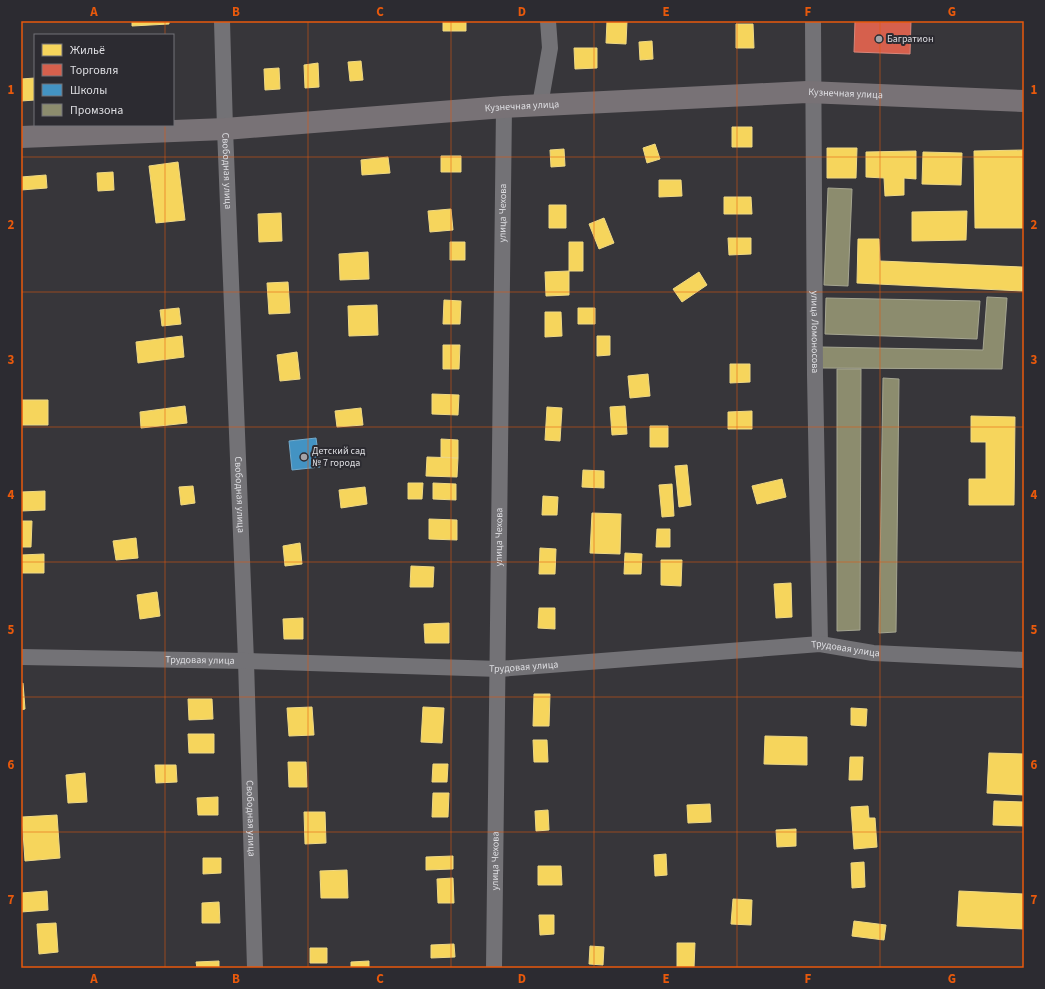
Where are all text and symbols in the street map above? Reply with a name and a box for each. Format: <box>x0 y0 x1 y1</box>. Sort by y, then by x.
text: A <box>89 3 98 21</box>
text: B <box>232 3 240 21</box>
text: C <box>376 3 384 21</box>
text: D <box>518 3 526 21</box>
text: E <box>662 3 670 21</box>
text: F <box>805 3 812 21</box>
text: G <box>948 3 956 21</box>
place label: Багратион <box>887 32 934 46</box>
legend <box>34 34 174 126</box>
marker: Багратион <box>874 34 884 44</box>
text: Жильё <box>70 42 105 59</box>
text: Торговля <box>70 62 118 79</box>
text: 1 <box>8 81 15 99</box>
text: 1 <box>1031 81 1038 99</box>
text: Школы <box>70 82 107 99</box>
street label: Кузнечная улица <box>808 85 883 102</box>
street label: Кузнечная улица <box>484 97 560 115</box>
text: Промзона <box>70 102 123 119</box>
street label: Свободная улица <box>218 132 235 209</box>
street label: улица Чехова <box>495 183 510 243</box>
text: 2 <box>8 216 15 234</box>
text: 2 <box>1031 216 1038 234</box>
street label: улица Ломоносова <box>808 291 822 373</box>
text: 3 <box>8 351 15 369</box>
text: 3 <box>1031 351 1038 369</box>
place label: Детский сад № 7 города <box>312 444 366 470</box>
marker: Детский сад № 7 города <box>299 452 309 462</box>
street label: Свободная улица <box>231 456 248 533</box>
text: 4 <box>8 486 15 504</box>
text: 4 <box>1031 486 1038 504</box>
street label: улица Чехова <box>492 507 506 567</box>
text: 5 <box>8 621 15 639</box>
text: 5 <box>1031 621 1038 639</box>
street label: Трудовая улица <box>811 637 880 660</box>
street label: Трудовая улица <box>165 653 235 668</box>
street label: Трудовая улица <box>489 657 559 676</box>
text: 6 <box>8 756 15 774</box>
text: 6 <box>1031 756 1038 774</box>
street label: Свободная улица <box>242 780 259 857</box>
street label: улица Чехова <box>488 831 503 891</box>
text: 7 <box>8 891 15 909</box>
text: 7 <box>1031 891 1038 909</box>
text: A <box>89 970 98 988</box>
text: B <box>232 970 240 988</box>
text: C <box>376 970 384 988</box>
text: D <box>518 970 526 988</box>
text: E <box>662 970 670 988</box>
text: F <box>805 970 812 988</box>
text: G <box>948 970 956 988</box>

